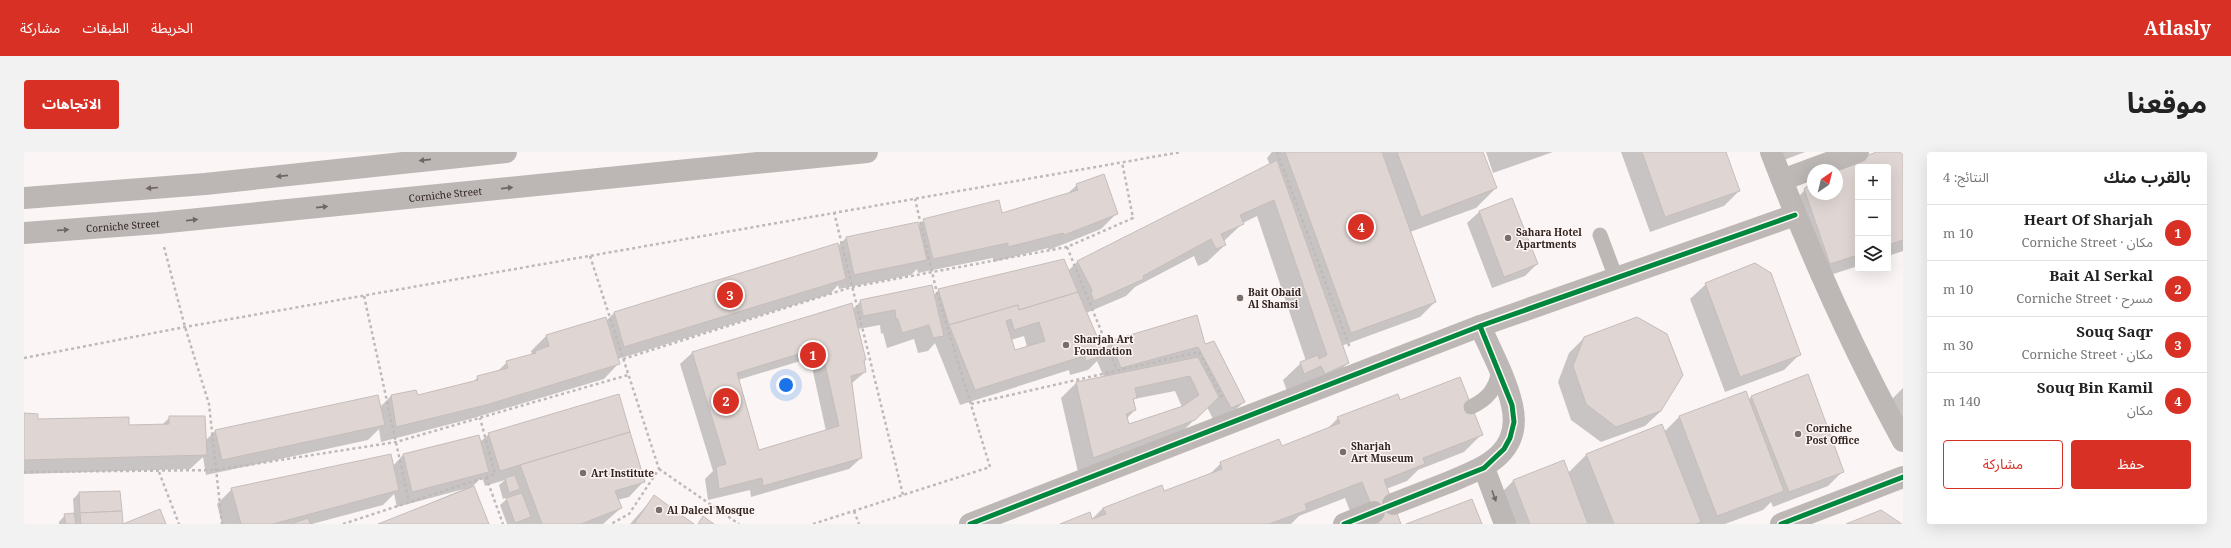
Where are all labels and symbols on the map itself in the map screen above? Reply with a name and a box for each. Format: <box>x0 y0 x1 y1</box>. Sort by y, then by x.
one-way arrow <box>419 157 431 164</box>
north arrow <box>1807 164 1843 200</box>
one-way arrow <box>276 172 288 179</box>
one-way arrow <box>146 184 158 191</box>
street label: Corniche Street <box>408 184 483 205</box>
one-way arrow <box>501 185 513 192</box>
one-way arrow <box>316 204 328 210</box>
pin: 4 <box>1348 212 1374 242</box>
street label: Corniche Street <box>86 216 160 235</box>
one-way arrow <box>186 217 198 223</box>
place label: Sahara Hotel Apartments <box>1516 225 1582 251</box>
one-way arrow <box>57 227 69 234</box>
marker: Sahara Hotel Apartments <box>1503 233 1513 243</box>
pin: 3 <box>717 280 743 310</box>
place label: Bait Obaid Al Shamsi <box>1248 285 1302 311</box>
marker: Bait Obaid Al Shamsi <box>1235 293 1245 303</box>
place label: Sharjah Art Foundation <box>1074 332 1133 358</box>
pin: 1 <box>800 340 826 370</box>
marker: Sharjah Art Foundation <box>1061 340 1071 350</box>
your location <box>776 375 796 395</box>
pin: 2 <box>713 386 739 416</box>
place label: Corniche Post Office <box>1806 421 1860 447</box>
marker: Corniche Post Office <box>1793 429 1803 439</box>
place label: Sharjah Art Museum <box>1351 439 1414 465</box>
marker: Sharjah Art Museum <box>1338 447 1348 457</box>
place label: Art Institute <box>591 466 654 480</box>
marker: Art Institute <box>578 468 588 478</box>
one-way arrow <box>1492 490 1498 502</box>
place label: Al Daleel Mosque <box>667 503 755 517</box>
marker: Al Daleel Mosque <box>654 505 664 515</box>

